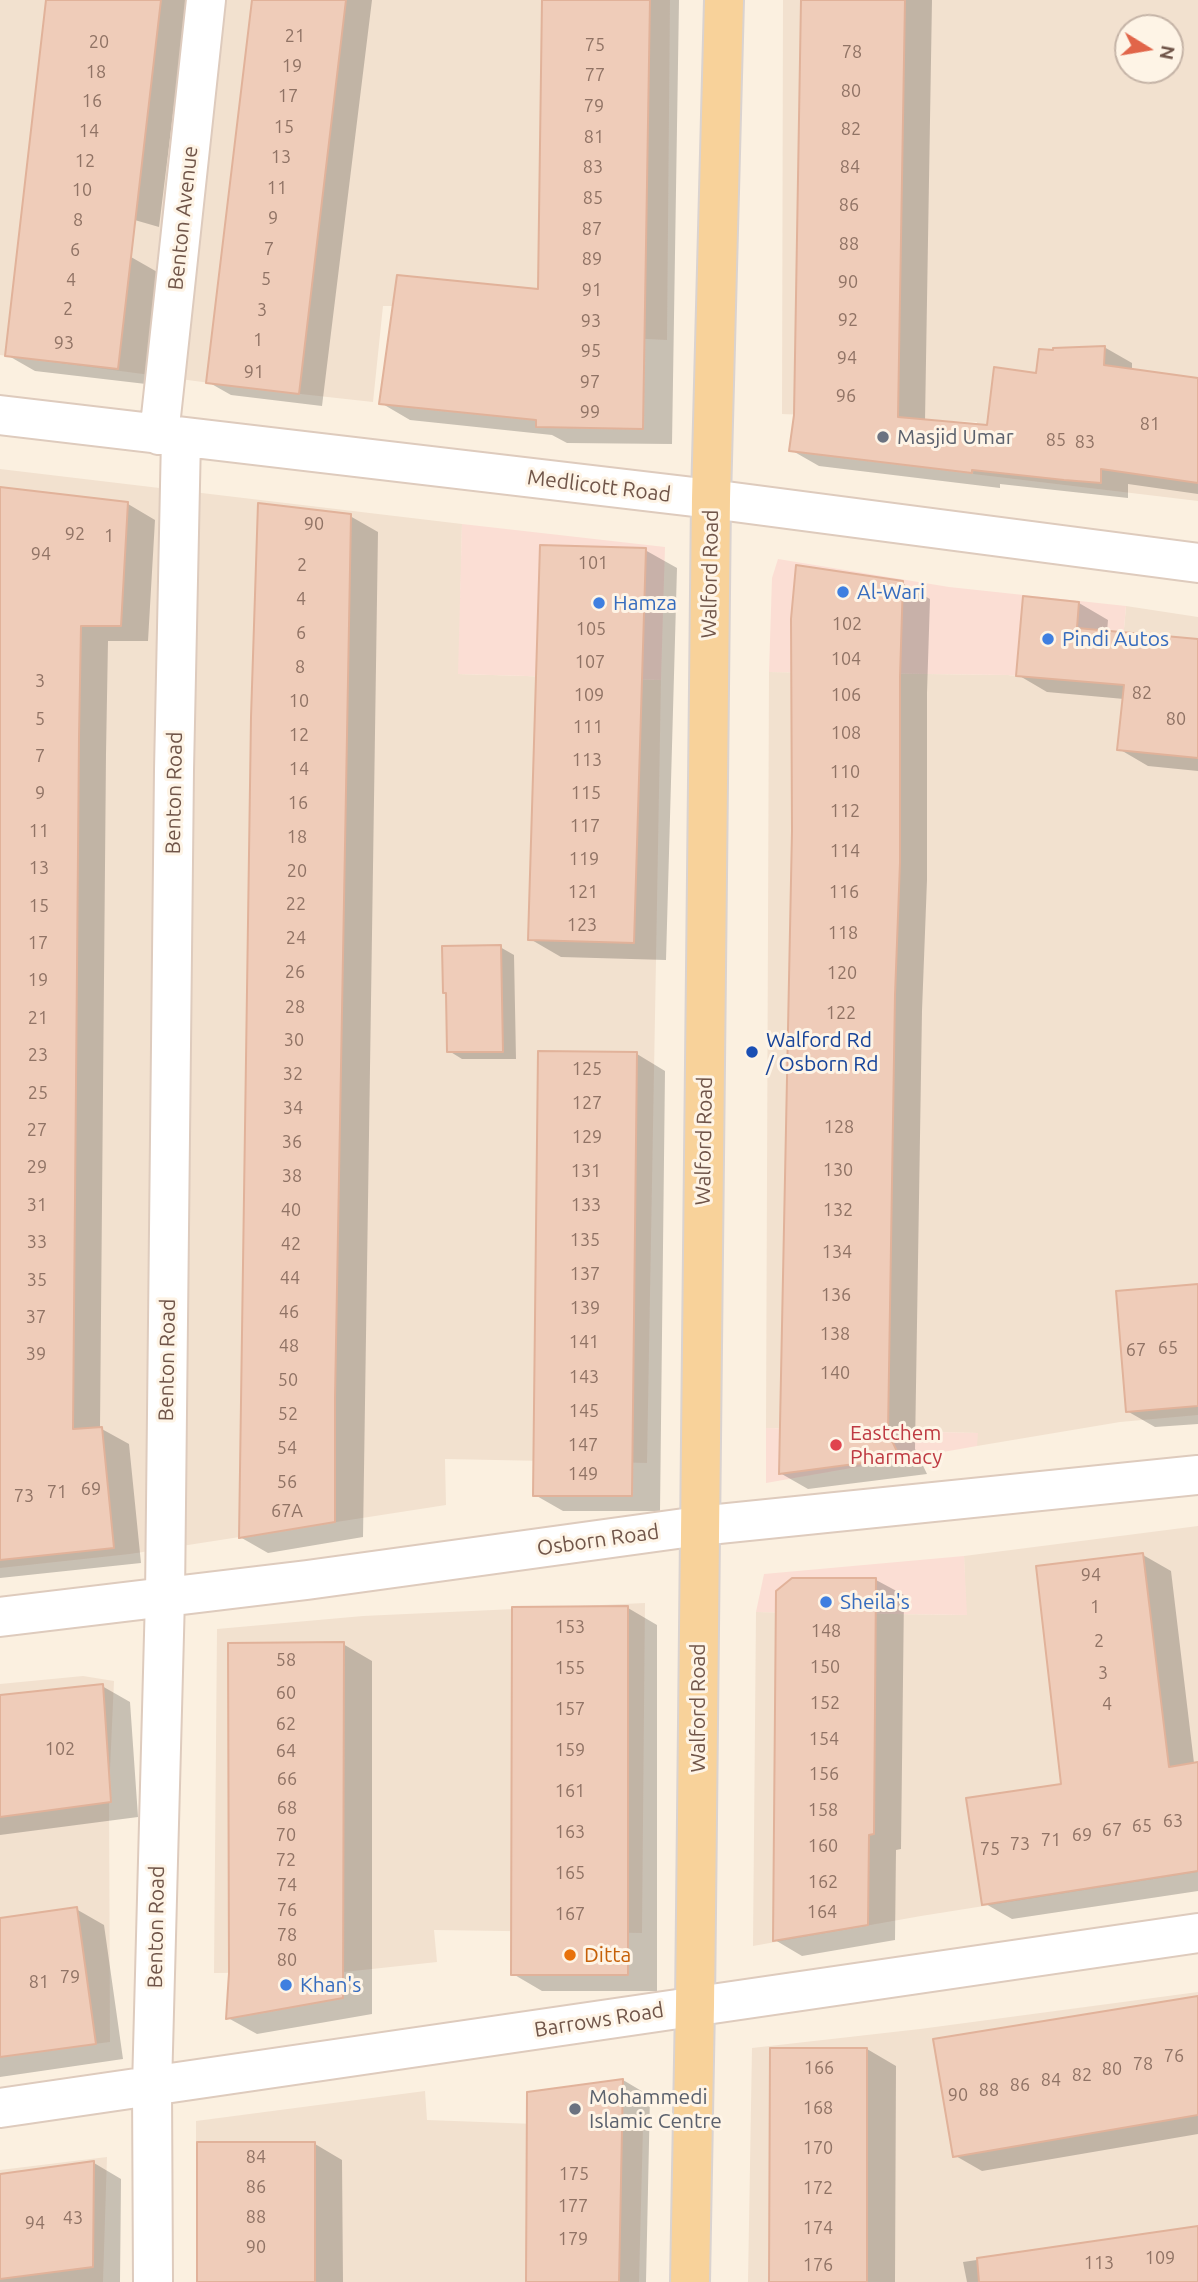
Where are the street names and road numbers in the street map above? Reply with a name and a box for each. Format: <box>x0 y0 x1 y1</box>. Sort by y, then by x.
street label: Benton Avenue <box>163 145 203 291</box>
street label: Medlicott Road <box>526 465 672 507</box>
street label: Walford Road <box>696 509 724 639</box>
street label: Benton Road <box>160 731 188 855</box>
street label: Walford Road <box>690 1076 718 1206</box>
street label: Benton Road <box>153 1298 181 1422</box>
street label: Osborn Road <box>535 1519 661 1561</box>
street label: Walford Road <box>685 1643 711 1773</box>
street label: Benton Road <box>142 1865 170 1989</box>
street label: Barrows Road <box>532 1997 666 2043</box>

